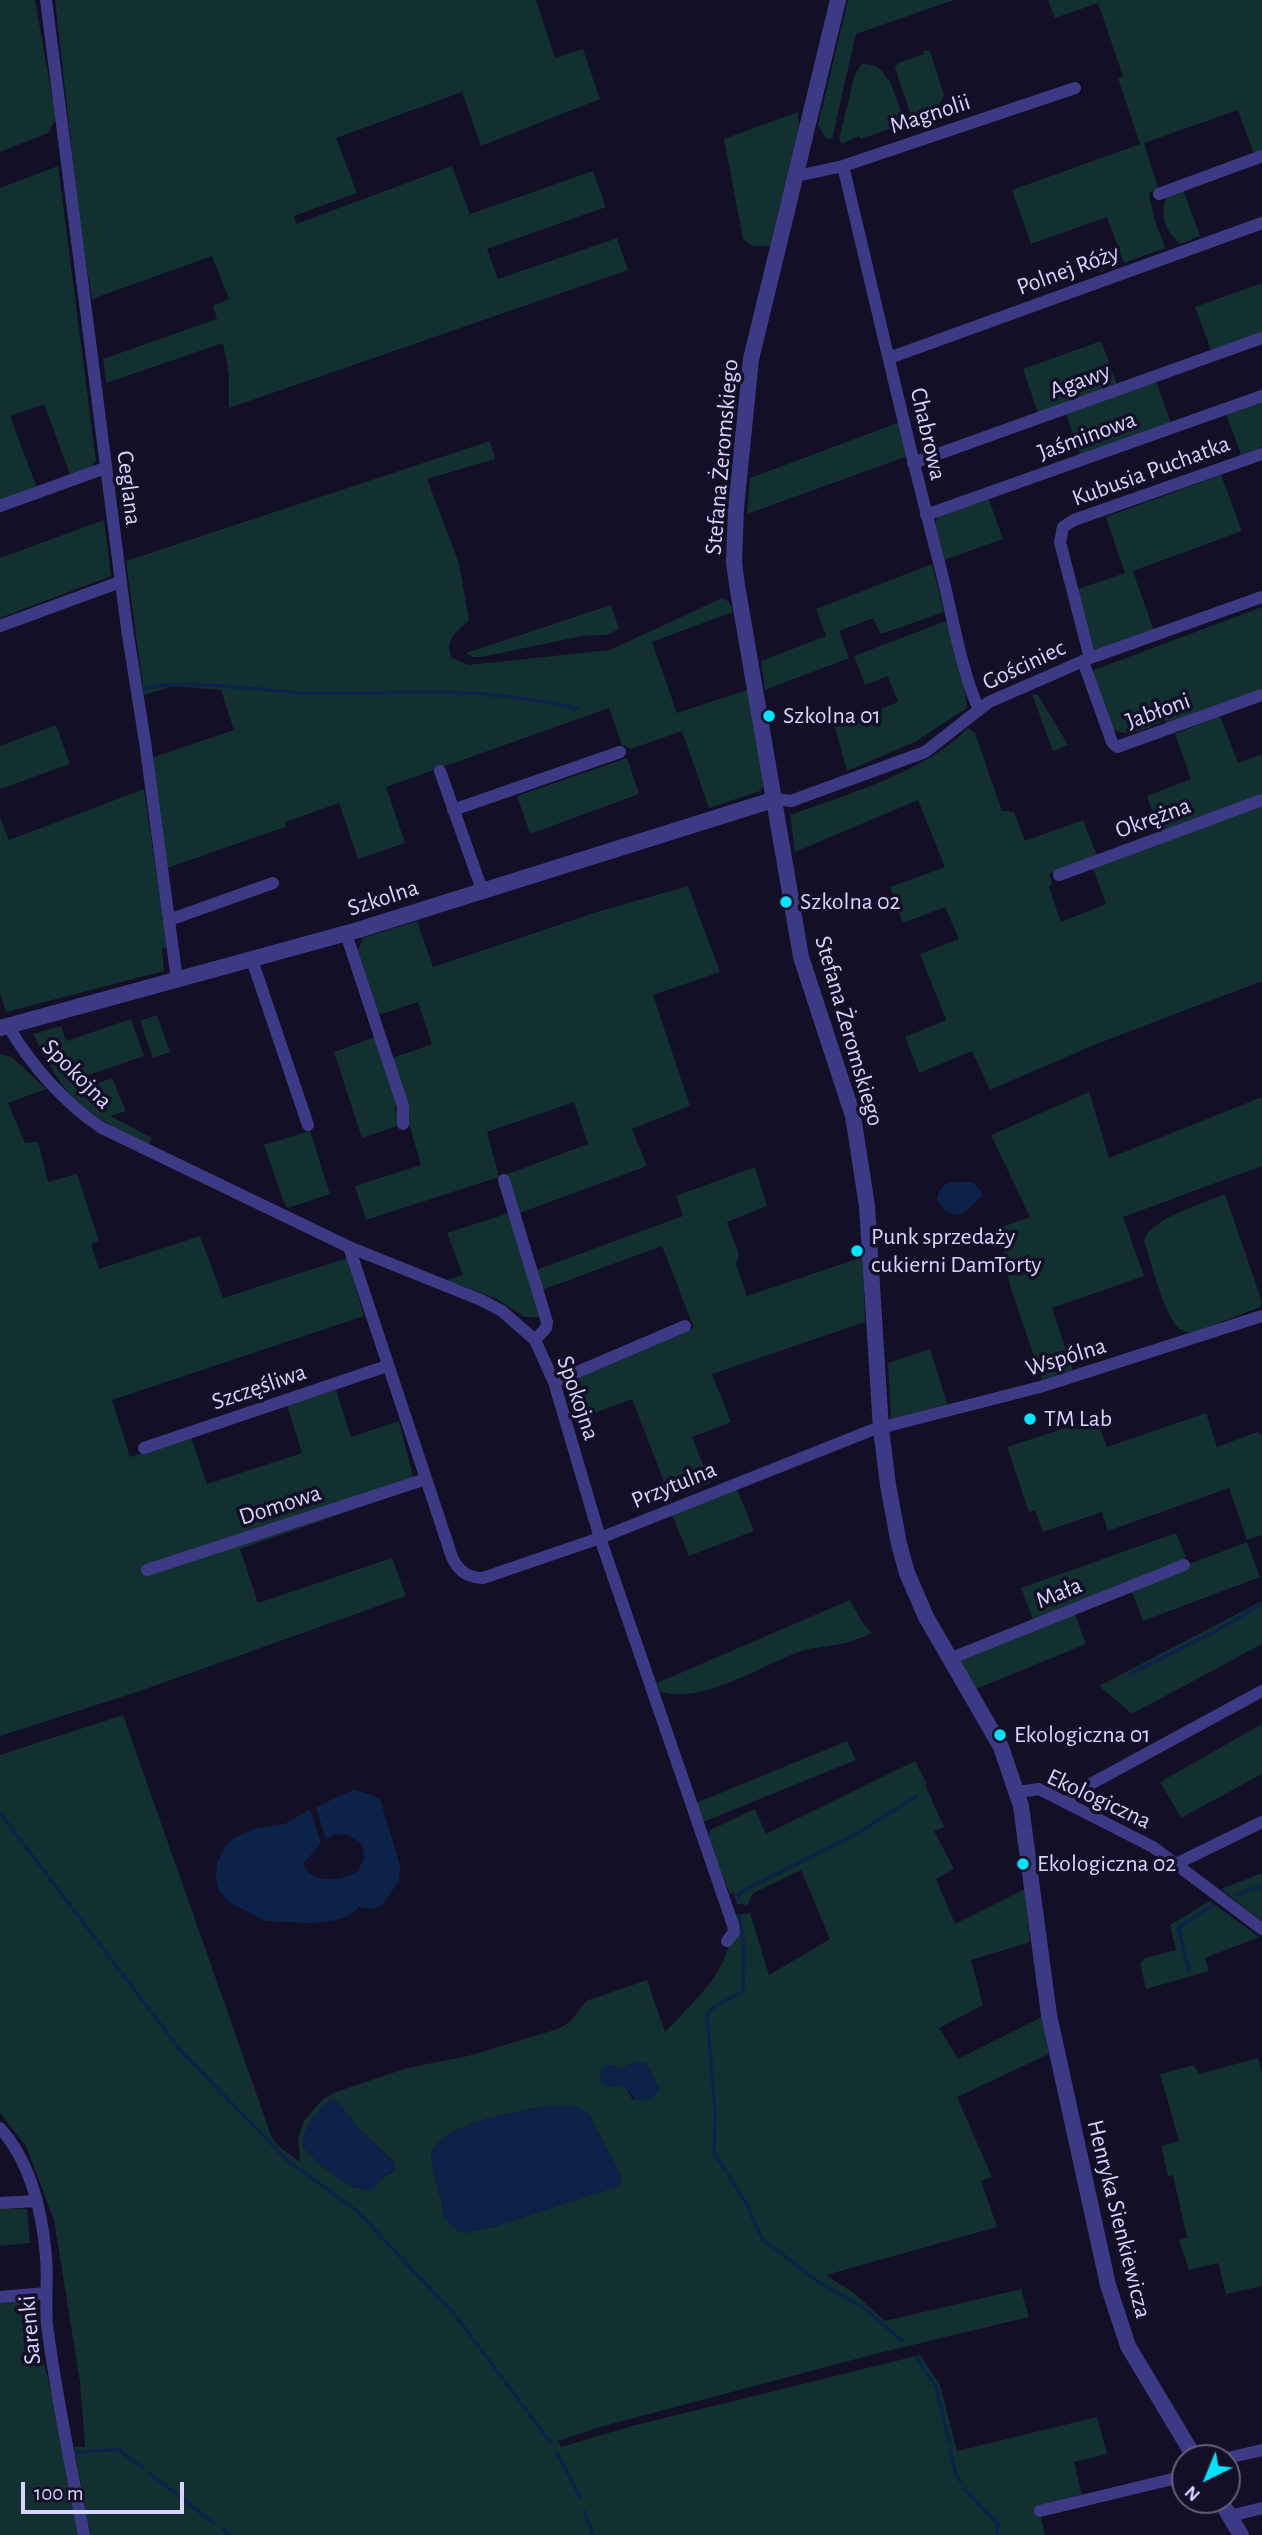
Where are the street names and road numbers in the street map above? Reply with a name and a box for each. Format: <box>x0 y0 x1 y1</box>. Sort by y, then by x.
street label: Magnolii <box>886 87 974 141</box>
street label: Polnej Róży <box>1013 238 1123 302</box>
street label: Agawy <box>1046 357 1114 405</box>
street label: Stefana Żeromskiego <box>699 358 745 556</box>
street label: Chabrowa <box>903 385 953 483</box>
street label: Jaśminowa <box>1034 405 1140 467</box>
street label: Kubusia Puchatka <box>1068 429 1234 513</box>
street label: Ceglana <box>110 449 148 527</box>
street label: Gościniec <box>978 633 1070 697</box>
street label: Jabłoni <box>1122 686 1194 736</box>
street label: Okrężna <box>1111 791 1195 845</box>
street label: Szkolna <box>344 873 422 923</box>
street label: Stefana Żeromskiego <box>808 933 890 1129</box>
street label: Spokojna <box>36 1033 118 1115</box>
street label: Wspólna <box>1022 1331 1110 1383</box>
street label: Spokojna <box>550 1352 606 1444</box>
street label: Szczęśliwa <box>208 1357 310 1417</box>
street label: Przytulna <box>627 1455 721 1515</box>
street label: Domowa <box>235 1478 325 1532</box>
street label: Mała <box>1032 1571 1086 1615</box>
street label: Ekologiczna <box>1042 1762 1156 1836</box>
street label: Henryka Sienkiewicza <box>1080 2117 1158 2321</box>
street label: Sarenki <box>13 2294 47 2366</box>

